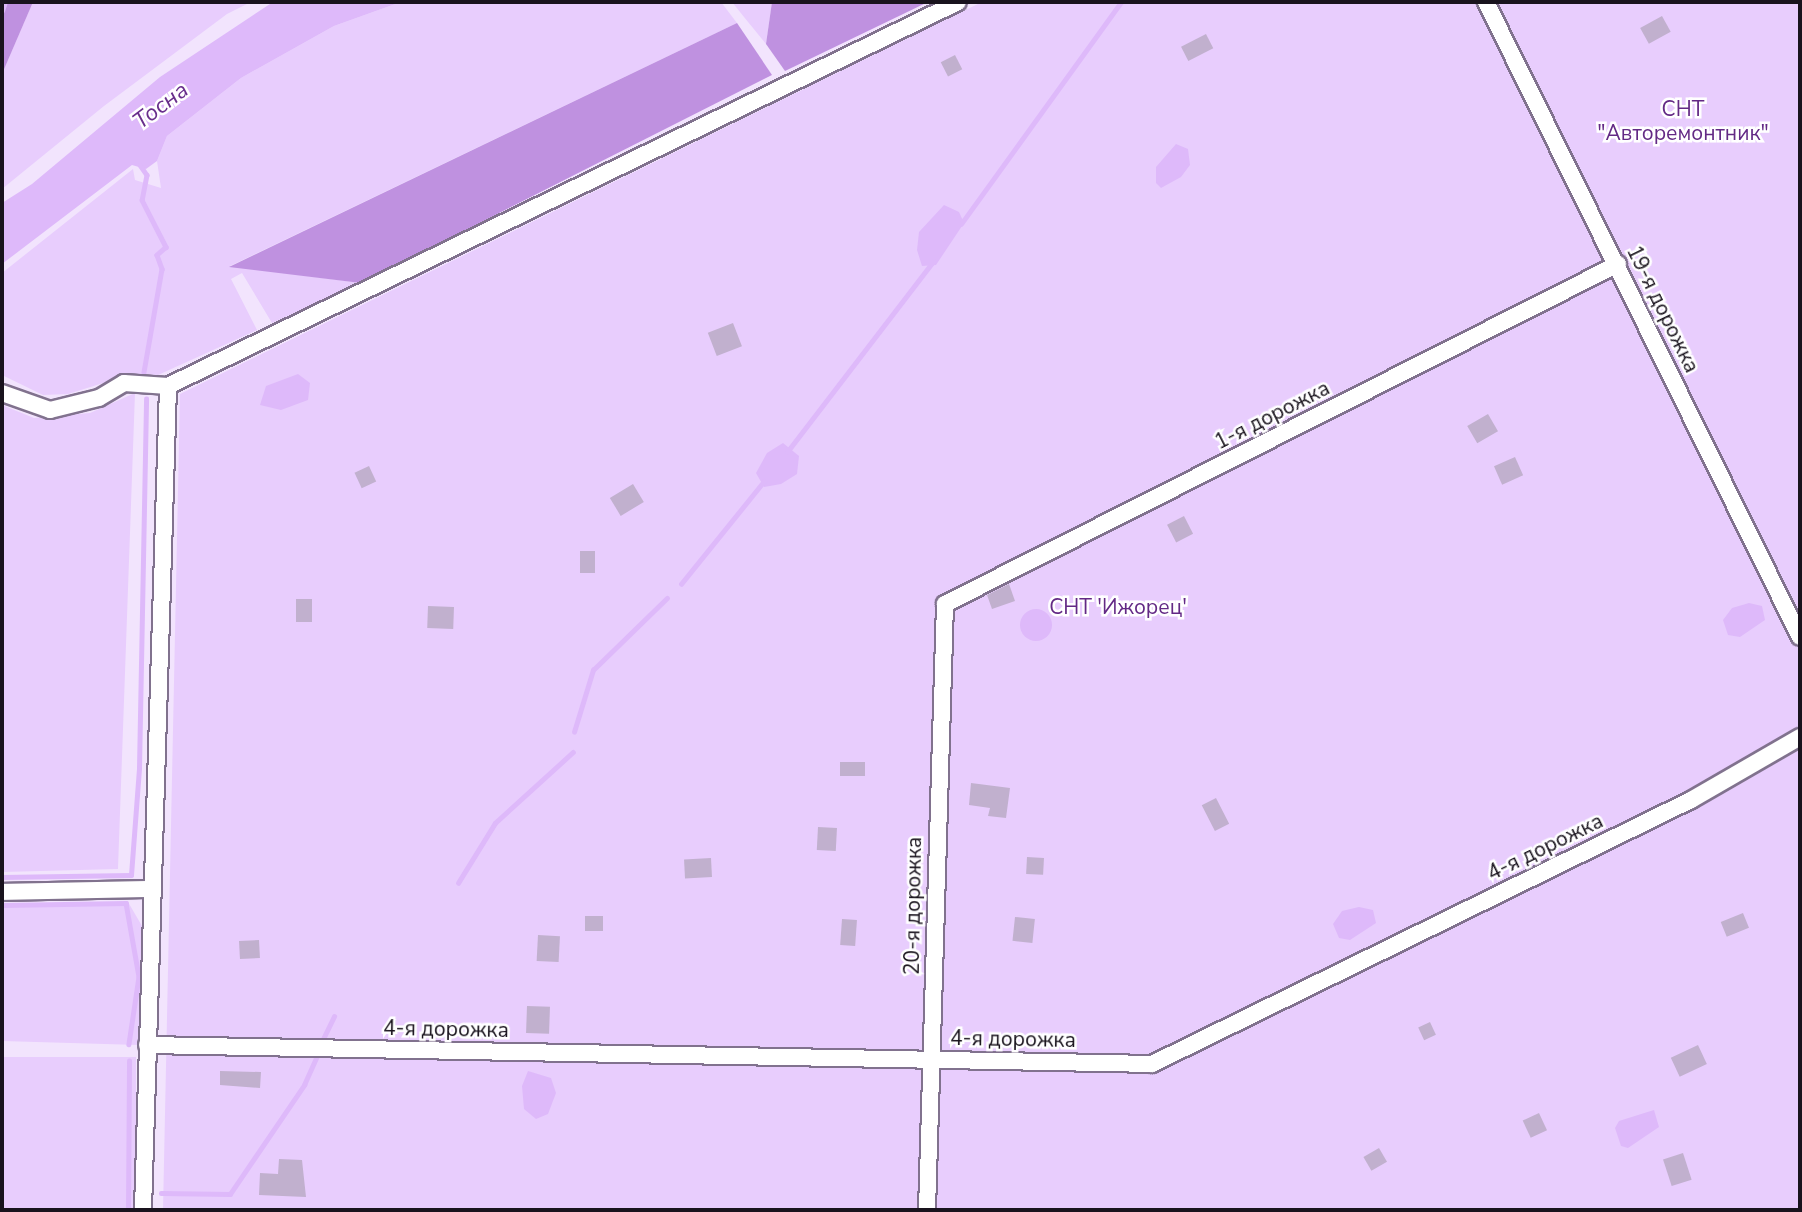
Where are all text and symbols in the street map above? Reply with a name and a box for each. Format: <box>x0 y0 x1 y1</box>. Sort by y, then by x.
water label: Тосна <box>128 76 194 136</box>
park label: СНТ "Авторемонтник" <box>1597 96 1769 146</box>
street label: 19-я дорожка <box>1621 241 1705 377</box>
street label: 1-я дорожка <box>1210 375 1334 455</box>
park label: СНТ 'Ижорец' <box>1049 594 1187 620</box>
street label: 4-я дорожка <box>1483 808 1607 886</box>
street label: 20-я дорожка <box>899 837 927 975</box>
street label: 4-я дорожка <box>383 1015 509 1043</box>
street label: 4-я дорожка <box>950 1025 1076 1053</box>

